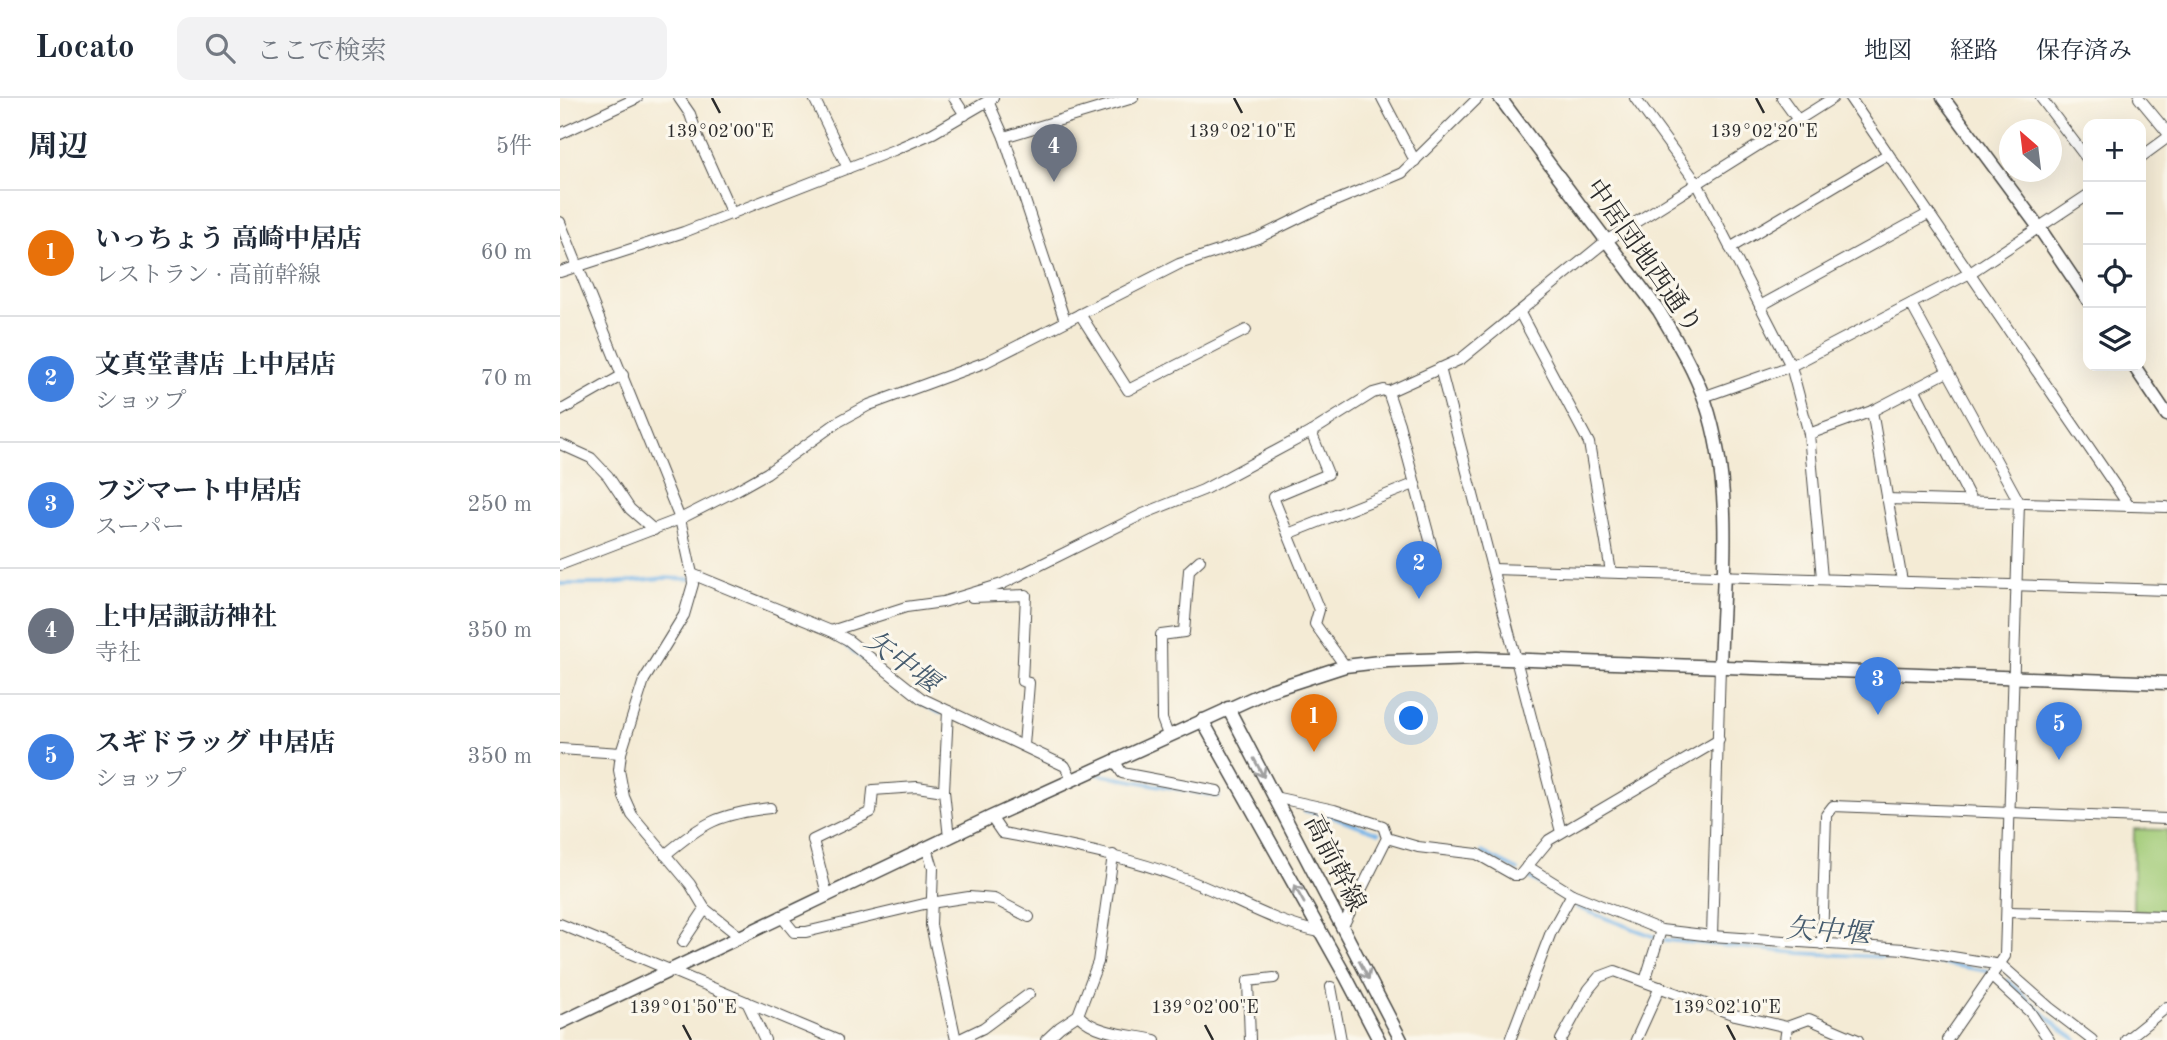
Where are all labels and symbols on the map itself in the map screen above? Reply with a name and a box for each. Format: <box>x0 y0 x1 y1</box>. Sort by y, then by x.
north arrow <box>1999 119 2062 182</box>
text: 139°02'00"E <box>666 123 774 141</box>
text: 139°02'10"E <box>1188 123 1296 141</box>
text: 139°02'20"E <box>1710 123 1818 141</box>
pin: 4 <box>1031 124 1077 182</box>
street label: 中居団地西通り <box>1580 174 1707 339</box>
pin: 2 <box>1396 541 1442 599</box>
water label: 矢中堰 <box>859 625 948 701</box>
pin: 3 <box>1855 657 1901 715</box>
pin: 1 <box>1291 694 1337 752</box>
your location <box>1394 701 1428 735</box>
pin: 5 <box>2036 702 2082 760</box>
one-way arrow <box>1253 757 1267 778</box>
street label: 高前幹線 <box>1299 811 1371 916</box>
one-way arrow <box>1292 884 1305 905</box>
water label: 矢中堰 <box>1785 913 1875 950</box>
one-way arrow <box>1357 960 1371 980</box>
text: 139°01'50"E <box>629 999 737 1017</box>
text: 139°02'00"E <box>1151 999 1259 1017</box>
text: 139°02'10"E <box>1673 999 1781 1017</box>

